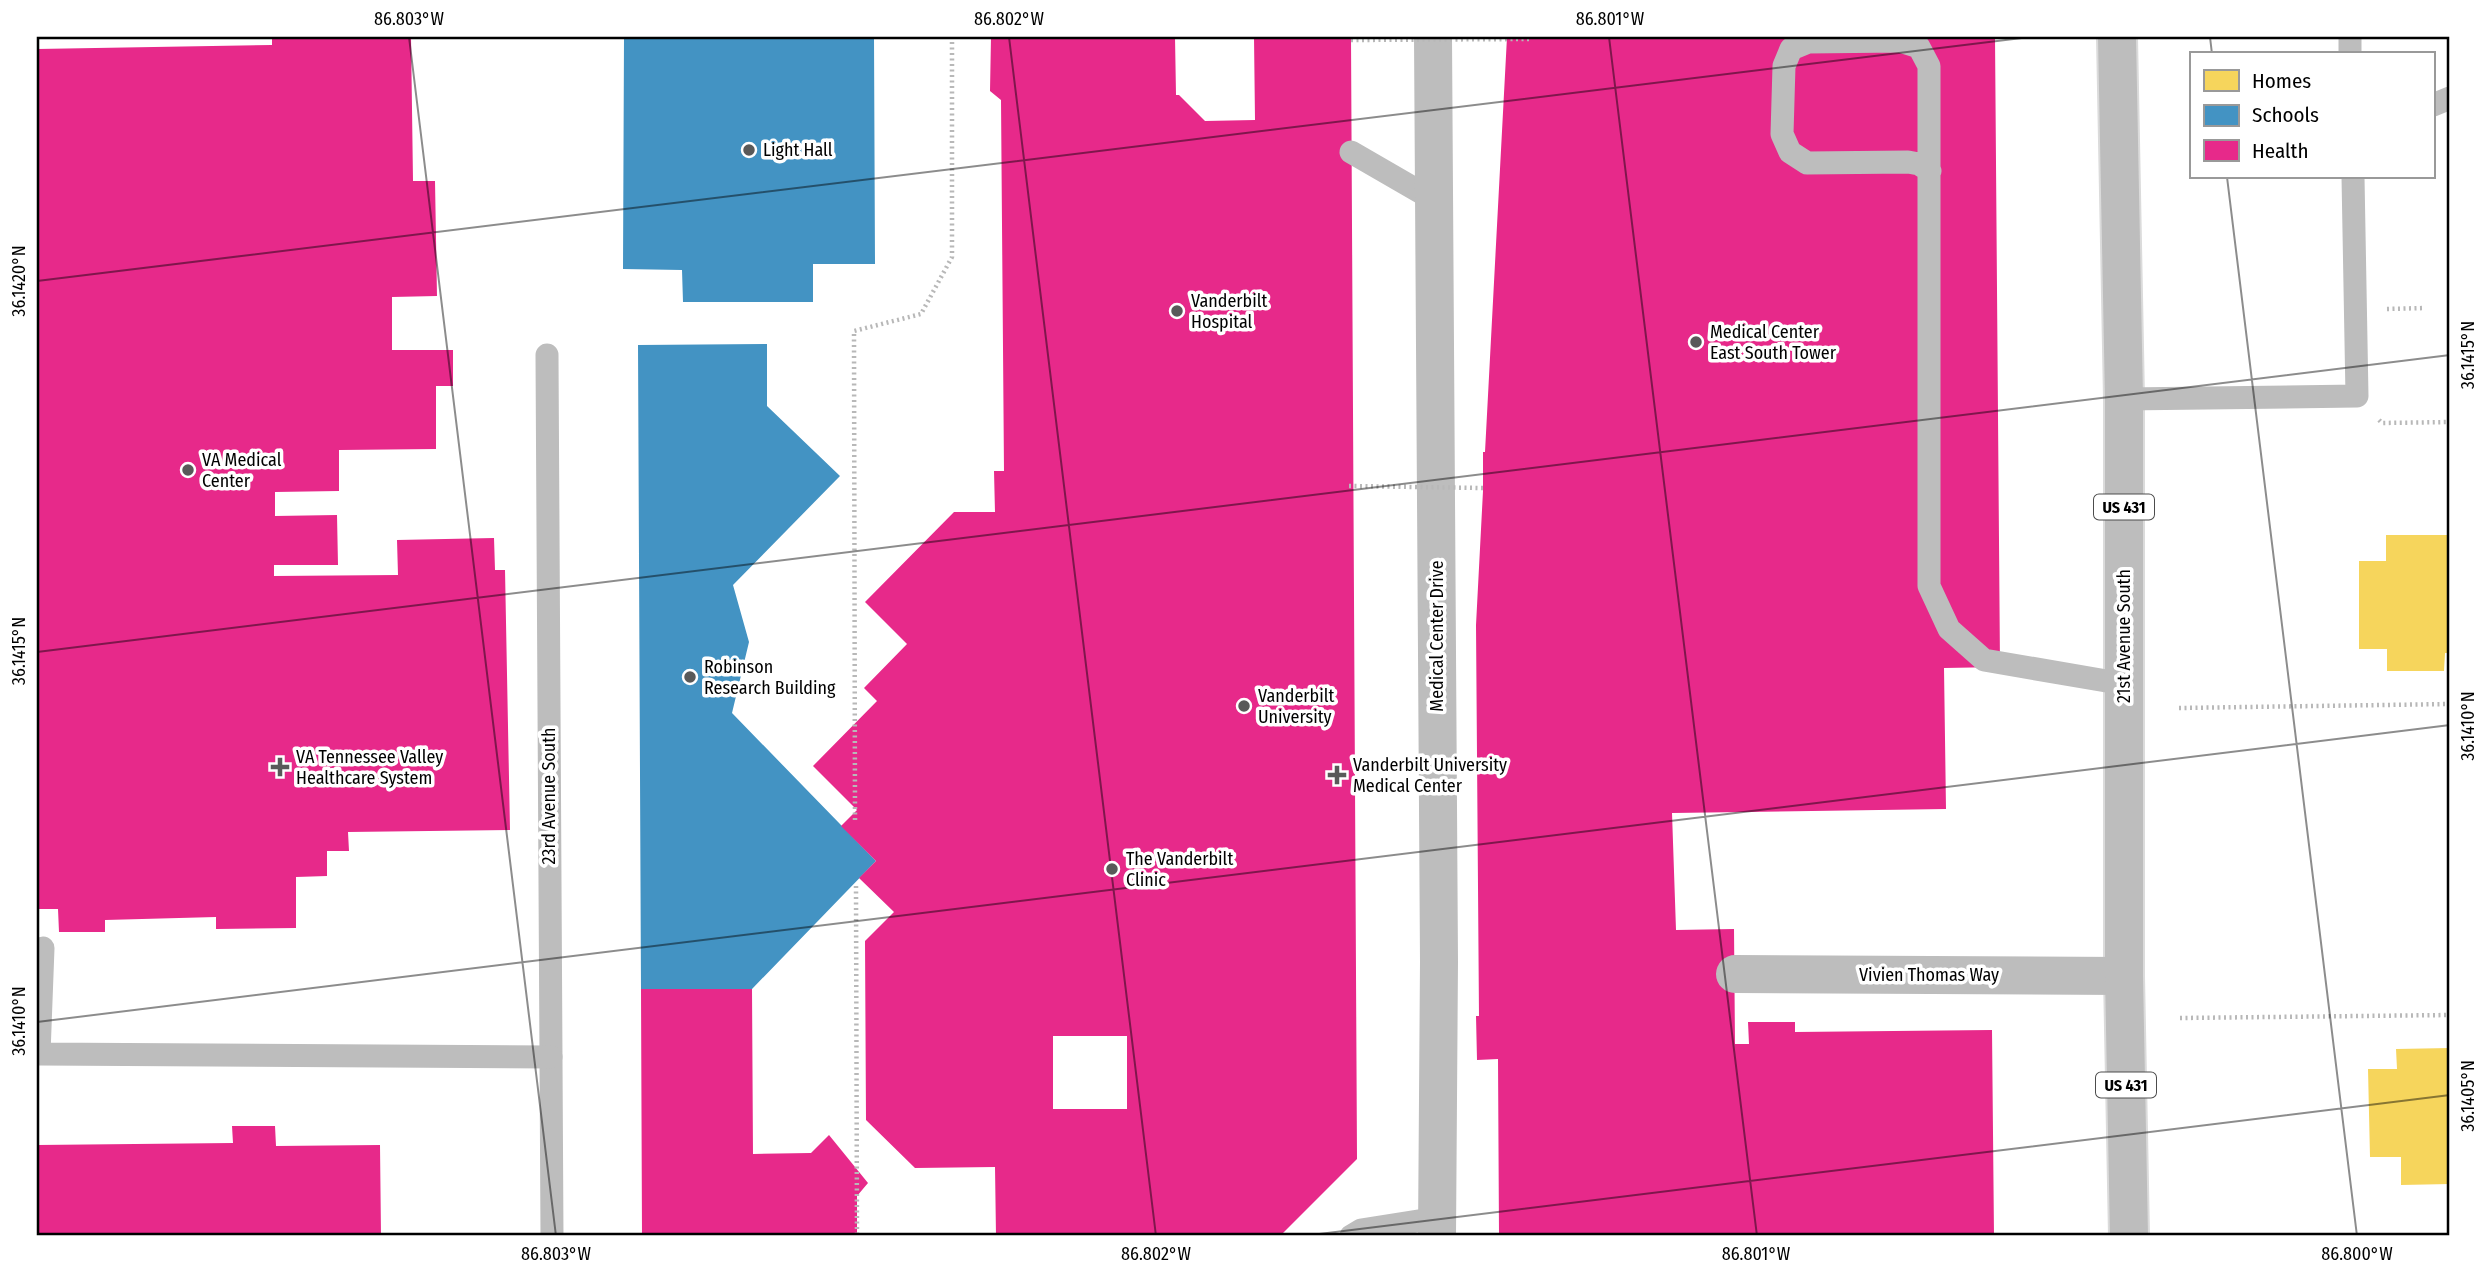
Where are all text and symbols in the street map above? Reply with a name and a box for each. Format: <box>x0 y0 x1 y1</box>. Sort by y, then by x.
text: 86.803°W <box>374 8 445 30</box>
text: 86.802°W <box>974 8 1044 30</box>
text: 86.801°W <box>1576 8 1645 30</box>
legend <box>2190 52 2434 178</box>
text: Homes <box>2252 68 2311 94</box>
text: Schools <box>2252 102 2319 128</box>
text: Health <box>2252 138 2308 164</box>
place label: Light Hall <box>763 139 833 161</box>
marker: Light Hall <box>741 142 757 158</box>
text: 36.1420°N <box>8 245 30 317</box>
place label: Vanderbilt Hospital <box>1191 290 1267 333</box>
marker: Vanderbilt Hospital <box>1169 303 1185 319</box>
place label: Medical Center East South Tower <box>1710 321 1837 364</box>
text: 36.1415°N <box>2457 321 2479 389</box>
marker: Medical Center East South Tower <box>1688 334 1704 350</box>
place label: VA Medical Center <box>202 449 282 492</box>
marker: VA Medical Center <box>180 462 196 478</box>
road number: US 431 <box>2094 494 2154 520</box>
street label: Medical Center Drive <box>1426 560 1448 712</box>
street label: 21st Avenue South <box>2113 569 2135 703</box>
text: 36.1415°N <box>8 617 30 685</box>
place label: Robinson Research Building <box>704 656 836 699</box>
marker: Robinson Research Building <box>682 669 698 685</box>
place label: Vanderbilt University <box>1258 685 1334 728</box>
text: 36.1410°N <box>2457 691 2479 761</box>
marker: Vanderbilt University <box>1236 698 1252 714</box>
street label: 23rd Avenue South <box>538 727 560 865</box>
place label: VA Tennessee Valley Healthcare System <box>296 746 443 789</box>
place label: Vanderbilt University Medical Center <box>1353 754 1507 797</box>
marker: VA Tennessee Valley Healthcare System <box>270 757 290 777</box>
marker: Vanderbilt University Medical Center <box>1327 765 1347 785</box>
place label: The Vanderbilt Clinic <box>1126 848 1233 891</box>
marker: The Vanderbilt Clinic <box>1104 861 1120 877</box>
street label: Vivien Thomas Way <box>1859 964 1999 986</box>
text: 36.1410°N <box>8 986 30 1056</box>
text: 36.1405°N <box>2457 1060 2479 1132</box>
road number: US 431 <box>2096 1072 2156 1098</box>
text: 86.803°W <box>521 1243 592 1265</box>
text: 86.802°W <box>1121 1243 1191 1265</box>
text: 86.801°W <box>1722 1243 1791 1265</box>
text: 86.800°W <box>2321 1243 2393 1265</box>

